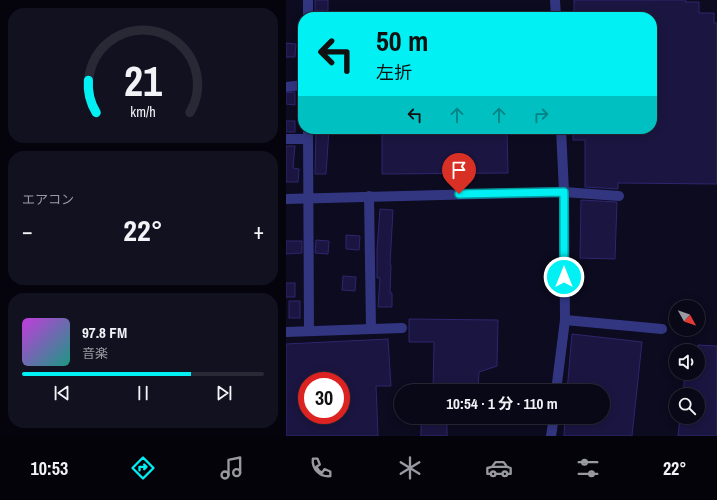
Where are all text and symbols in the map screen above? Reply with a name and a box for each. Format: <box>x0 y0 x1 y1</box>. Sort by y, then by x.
text: 50 m <box>376 22 428 60</box>
icon: left <box>310 28 362 80</box>
text: 21 <box>124 53 162 109</box>
text: 左折 <box>376 60 412 85</box>
text: km/h <box>130 102 156 121</box>
icon: left <box>404 104 426 126</box>
icon: ahead <box>446 104 468 126</box>
icon: ahead <box>488 104 510 126</box>
icon: right <box>530 104 552 126</box>
pin <box>442 153 476 194</box>
icon: arrive <box>448 159 470 181</box>
text: エアコン <box>22 191 74 208</box>
text: 22° <box>123 210 163 250</box>
text: − <box>22 216 33 246</box>
text: + <box>253 216 264 246</box>
position arrow <box>543 256 585 298</box>
north arrow <box>669 300 705 336</box>
map controls <box>669 300 705 424</box>
text: 97.8 FM <box>82 322 127 343</box>
button: sound <box>669 344 705 380</box>
text: 音楽 <box>82 345 108 362</box>
speed limit sign: 30 <box>298 372 350 424</box>
icon: previous <box>51 382 73 404</box>
icon: pause <box>132 382 154 404</box>
icon: next <box>213 382 235 404</box>
button: search <box>669 388 705 424</box>
text: 10:54 · 1 分 · 110 m <box>446 393 558 414</box>
icon: directions <box>129 454 157 482</box>
icon: music <box>218 454 246 482</box>
icon: phone <box>307 454 335 482</box>
icon: climate <box>396 454 424 482</box>
icon: car <box>485 454 513 482</box>
icon: filters <box>574 454 602 482</box>
text: 10:53 <box>30 456 68 481</box>
text: 22° <box>663 456 687 481</box>

